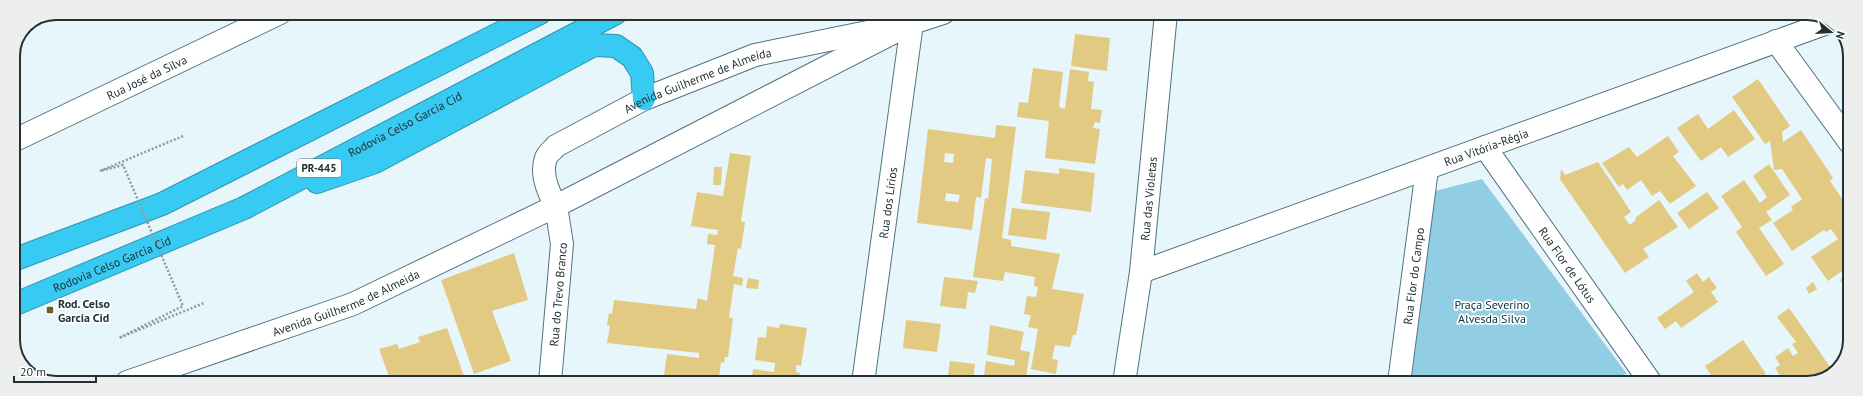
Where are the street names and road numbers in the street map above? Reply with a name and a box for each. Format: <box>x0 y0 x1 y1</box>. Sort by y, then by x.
street label: Avenida Guilherme de Almeida <box>621 44 773 116</box>
street label: Rua José da Silva <box>104 51 189 103</box>
street label: Rodovia Celso Garcia Cid <box>345 88 464 160</box>
street label: Rua Vitória-Régia <box>1442 125 1530 169</box>
street label: Rua das Violetas <box>1137 156 1160 241</box>
road number: PR-445 <box>297 159 341 177</box>
street label: Rua dos Lírios <box>875 166 900 239</box>
street label: Rua Flor de Lótus <box>1536 224 1600 306</box>
street label: Rua Flor do Campo <box>1399 227 1427 325</box>
street label: Rodovia Celso Garcia Cid <box>50 232 173 295</box>
street label: Rua do Trevo Branco <box>546 242 570 347</box>
street label: Avenida Guilherme de Almeida <box>270 266 422 339</box>

